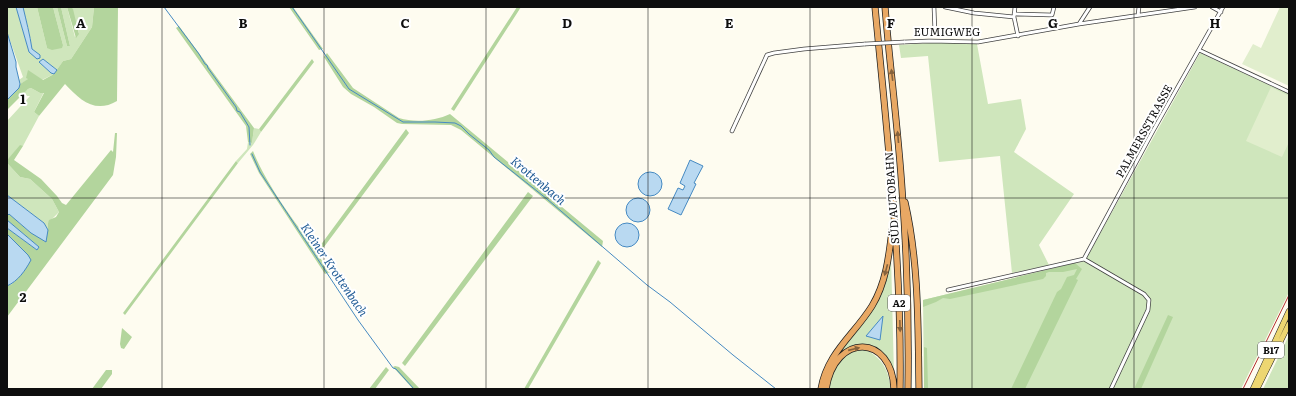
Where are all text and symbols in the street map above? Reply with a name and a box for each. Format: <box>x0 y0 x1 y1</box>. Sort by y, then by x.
text: A <box>76 13 86 32</box>
text: B <box>239 13 248 32</box>
text: C <box>400 13 410 32</box>
text: D <box>562 13 572 32</box>
text: E <box>725 13 734 32</box>
text: F <box>887 13 895 32</box>
text: G <box>1048 13 1058 32</box>
text: H <box>1210 13 1221 32</box>
street label: EUMIGWEG <box>914 23 980 39</box>
one-way arrow <box>889 69 895 81</box>
street label: PALMERSSTRASSE <box>1111 81 1175 180</box>
text: 1 <box>20 89 26 108</box>
one-way arrow <box>895 131 901 143</box>
street label: SÜD AUTOBAHN <box>880 151 902 245</box>
water label: Krottenbach <box>507 152 570 209</box>
water label: Kleiner Krottenbach <box>297 219 373 320</box>
one-way arrow <box>883 264 889 276</box>
text: 2 <box>20 287 27 306</box>
road number: A2 <box>888 295 910 311</box>
one-way arrow <box>896 320 903 332</box>
road number: B17 <box>1258 342 1284 358</box>
one-way arrow <box>848 345 860 351</box>

